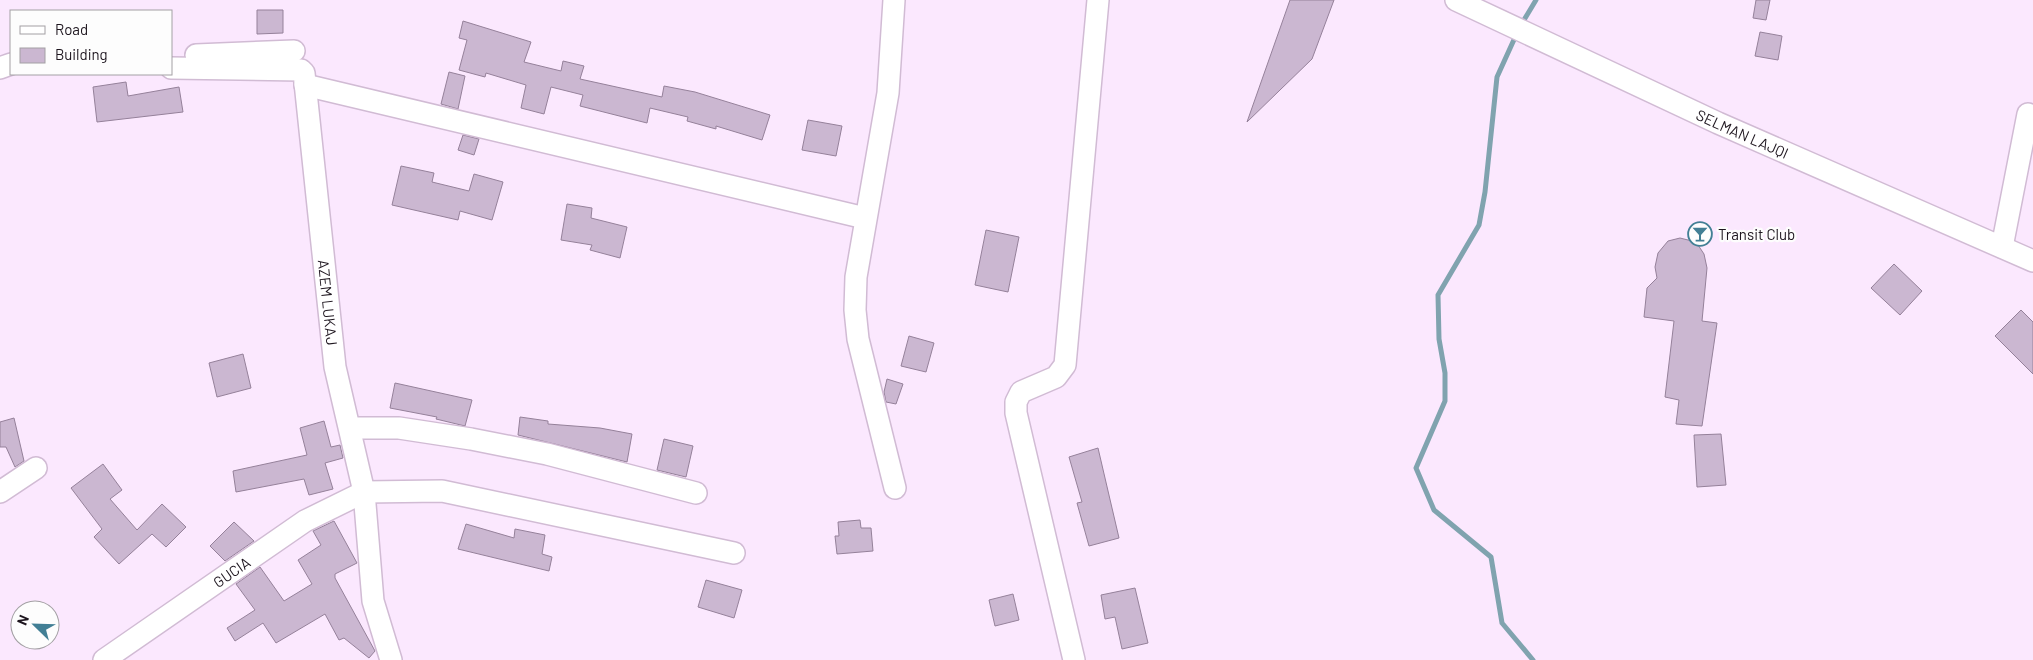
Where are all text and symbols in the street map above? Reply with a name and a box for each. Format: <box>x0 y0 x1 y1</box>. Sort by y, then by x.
legend <box>10 10 172 75</box>
text: Road <box>55 20 88 38</box>
text: Building <box>55 45 108 63</box>
street label: SELMAN LAJQI <box>1693 105 1791 162</box>
bar icon: Transit Club <box>1687 221 1713 247</box>
place label: Transit Club <box>1718 225 1795 243</box>
street label: AZEM LUKAJ <box>315 259 342 346</box>
street label: GUCIA <box>210 553 253 591</box>
north arrow <box>10 600 60 650</box>
text: N <box>13 612 32 627</box>

